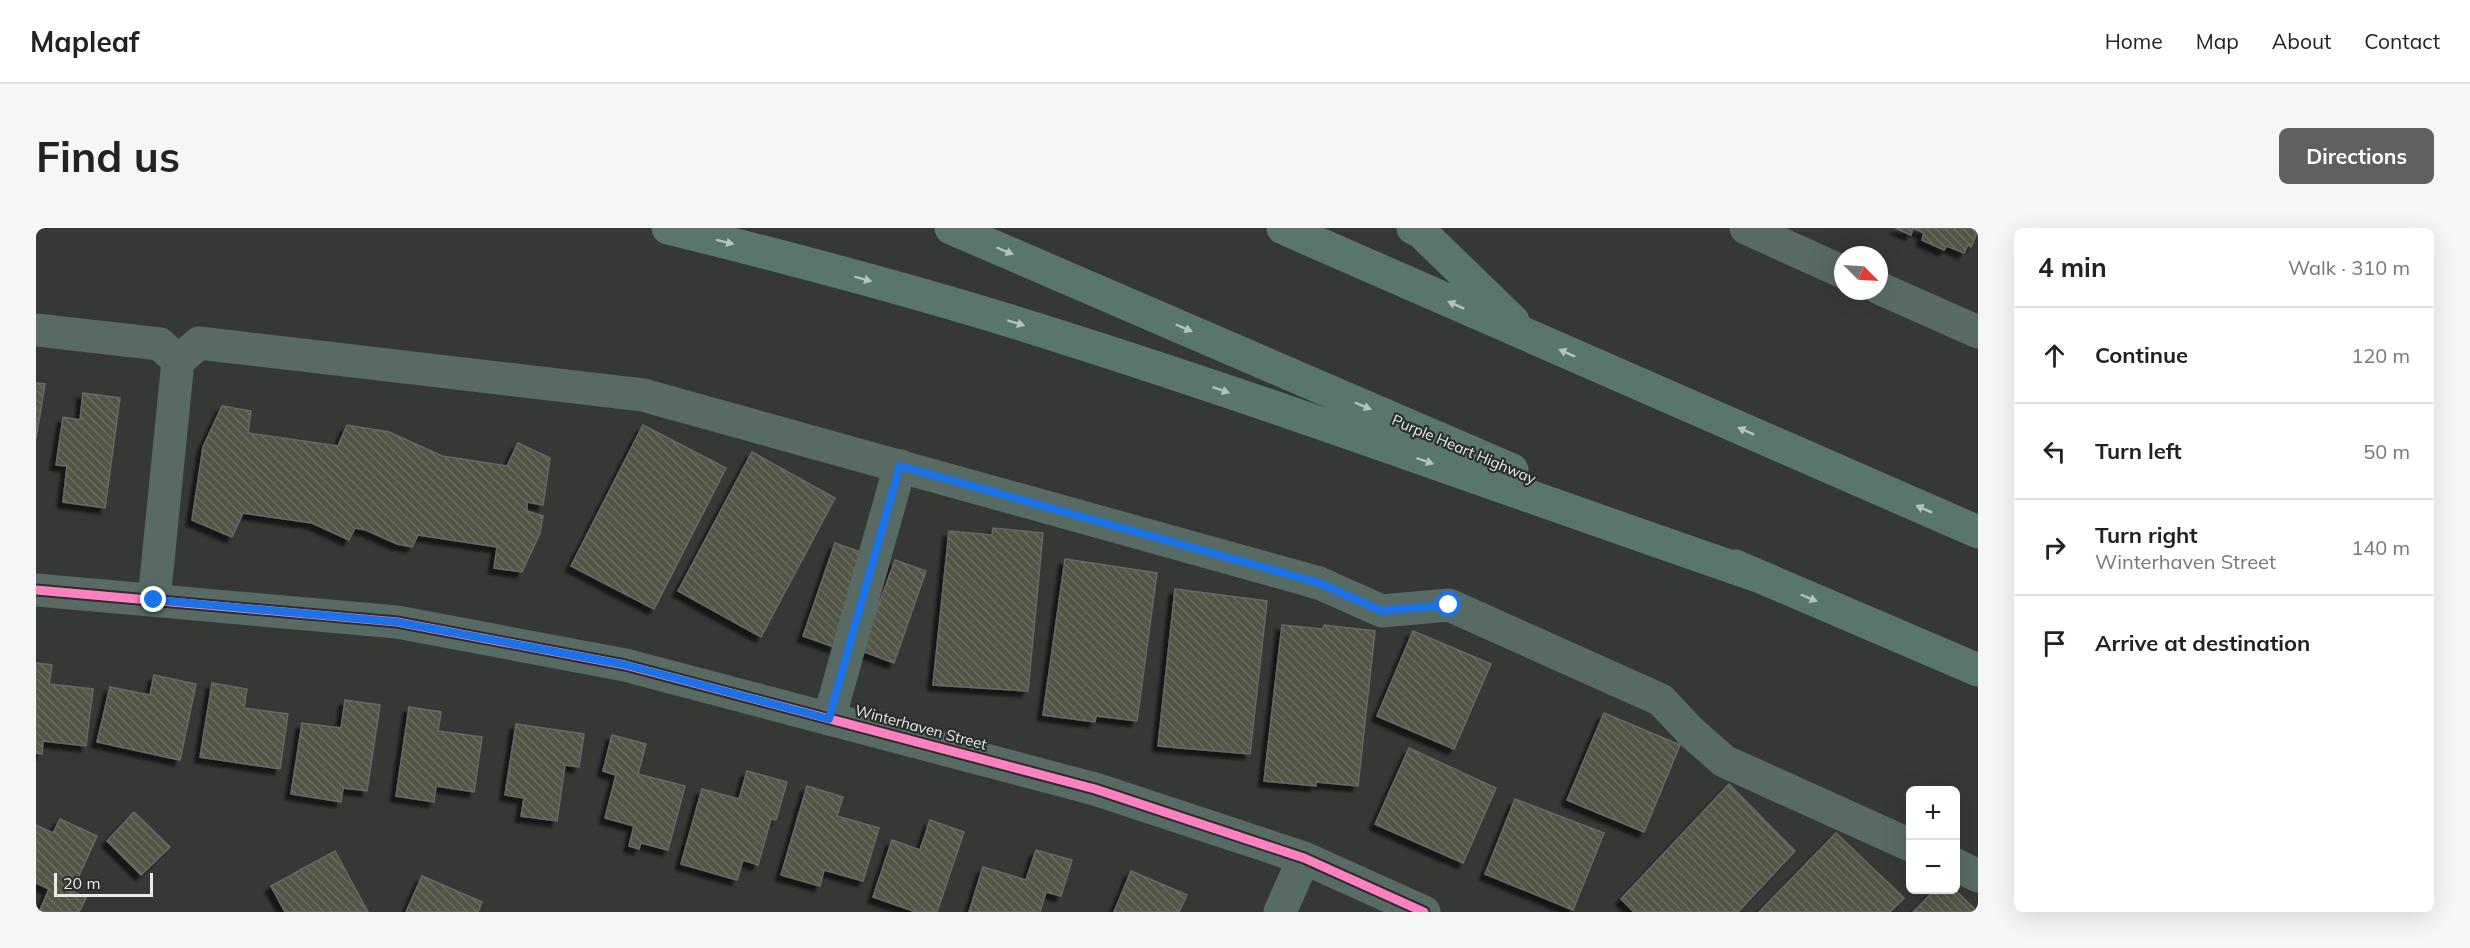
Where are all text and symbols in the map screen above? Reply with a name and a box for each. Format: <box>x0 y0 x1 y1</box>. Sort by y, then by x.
text: Mapleaf <box>30 24 139 59</box>
text: Home <box>2105 28 2163 54</box>
text: Map <box>2196 28 2239 54</box>
text: About <box>2272 28 2331 54</box>
text: Contact <box>2364 28 2440 54</box>
button: Directions <box>2279 128 2434 184</box>
text: Find us <box>36 130 180 183</box>
one-way arrow <box>716 237 734 247</box>
one-way arrow <box>997 246 1015 256</box>
north arrow <box>1834 246 1888 300</box>
text: 4 min <box>2038 251 2107 284</box>
text: Walk · 310 m <box>2288 255 2410 280</box>
one-way arrow <box>854 275 872 284</box>
one-way arrow <box>1448 300 1465 309</box>
one-way arrow <box>1007 319 1025 328</box>
one-way arrow <box>1176 324 1193 333</box>
icon: ahead <box>2038 339 2071 372</box>
text: Continue <box>2095 341 2188 369</box>
text: 120 m <box>2351 343 2410 368</box>
one-way arrow <box>1557 348 1575 358</box>
one-way arrow <box>1212 385 1230 395</box>
one-way arrow <box>1355 401 1373 411</box>
street label: Purple Heart Highway <box>1389 410 1539 488</box>
one-way arrow <box>1736 426 1754 436</box>
icon: left <box>2038 435 2071 468</box>
text: Turn left <box>2095 437 2182 465</box>
text: 50 m <box>2363 439 2410 464</box>
one-way arrow <box>1416 456 1434 466</box>
one-way arrow <box>1915 504 1933 514</box>
text: Turn right <box>2095 521 2198 549</box>
icon: right <box>2038 531 2071 564</box>
text: 140 m <box>2351 535 2410 560</box>
text: Winterhaven Street <box>2095 549 2276 574</box>
route end <box>140 586 166 612</box>
route start <box>1435 591 1461 617</box>
one-way arrow <box>1801 593 1819 603</box>
icon: arrive <box>2038 627 2071 660</box>
text: Arrive at destination <box>2095 629 2310 657</box>
street label: Winterhaven Street <box>853 700 989 754</box>
map controls <box>1906 786 1960 894</box>
button: + <box>1906 786 1960 840</box>
button: − <box>1906 840 1960 894</box>
scale bar <box>54 870 153 898</box>
text: 20 m <box>63 873 100 893</box>

